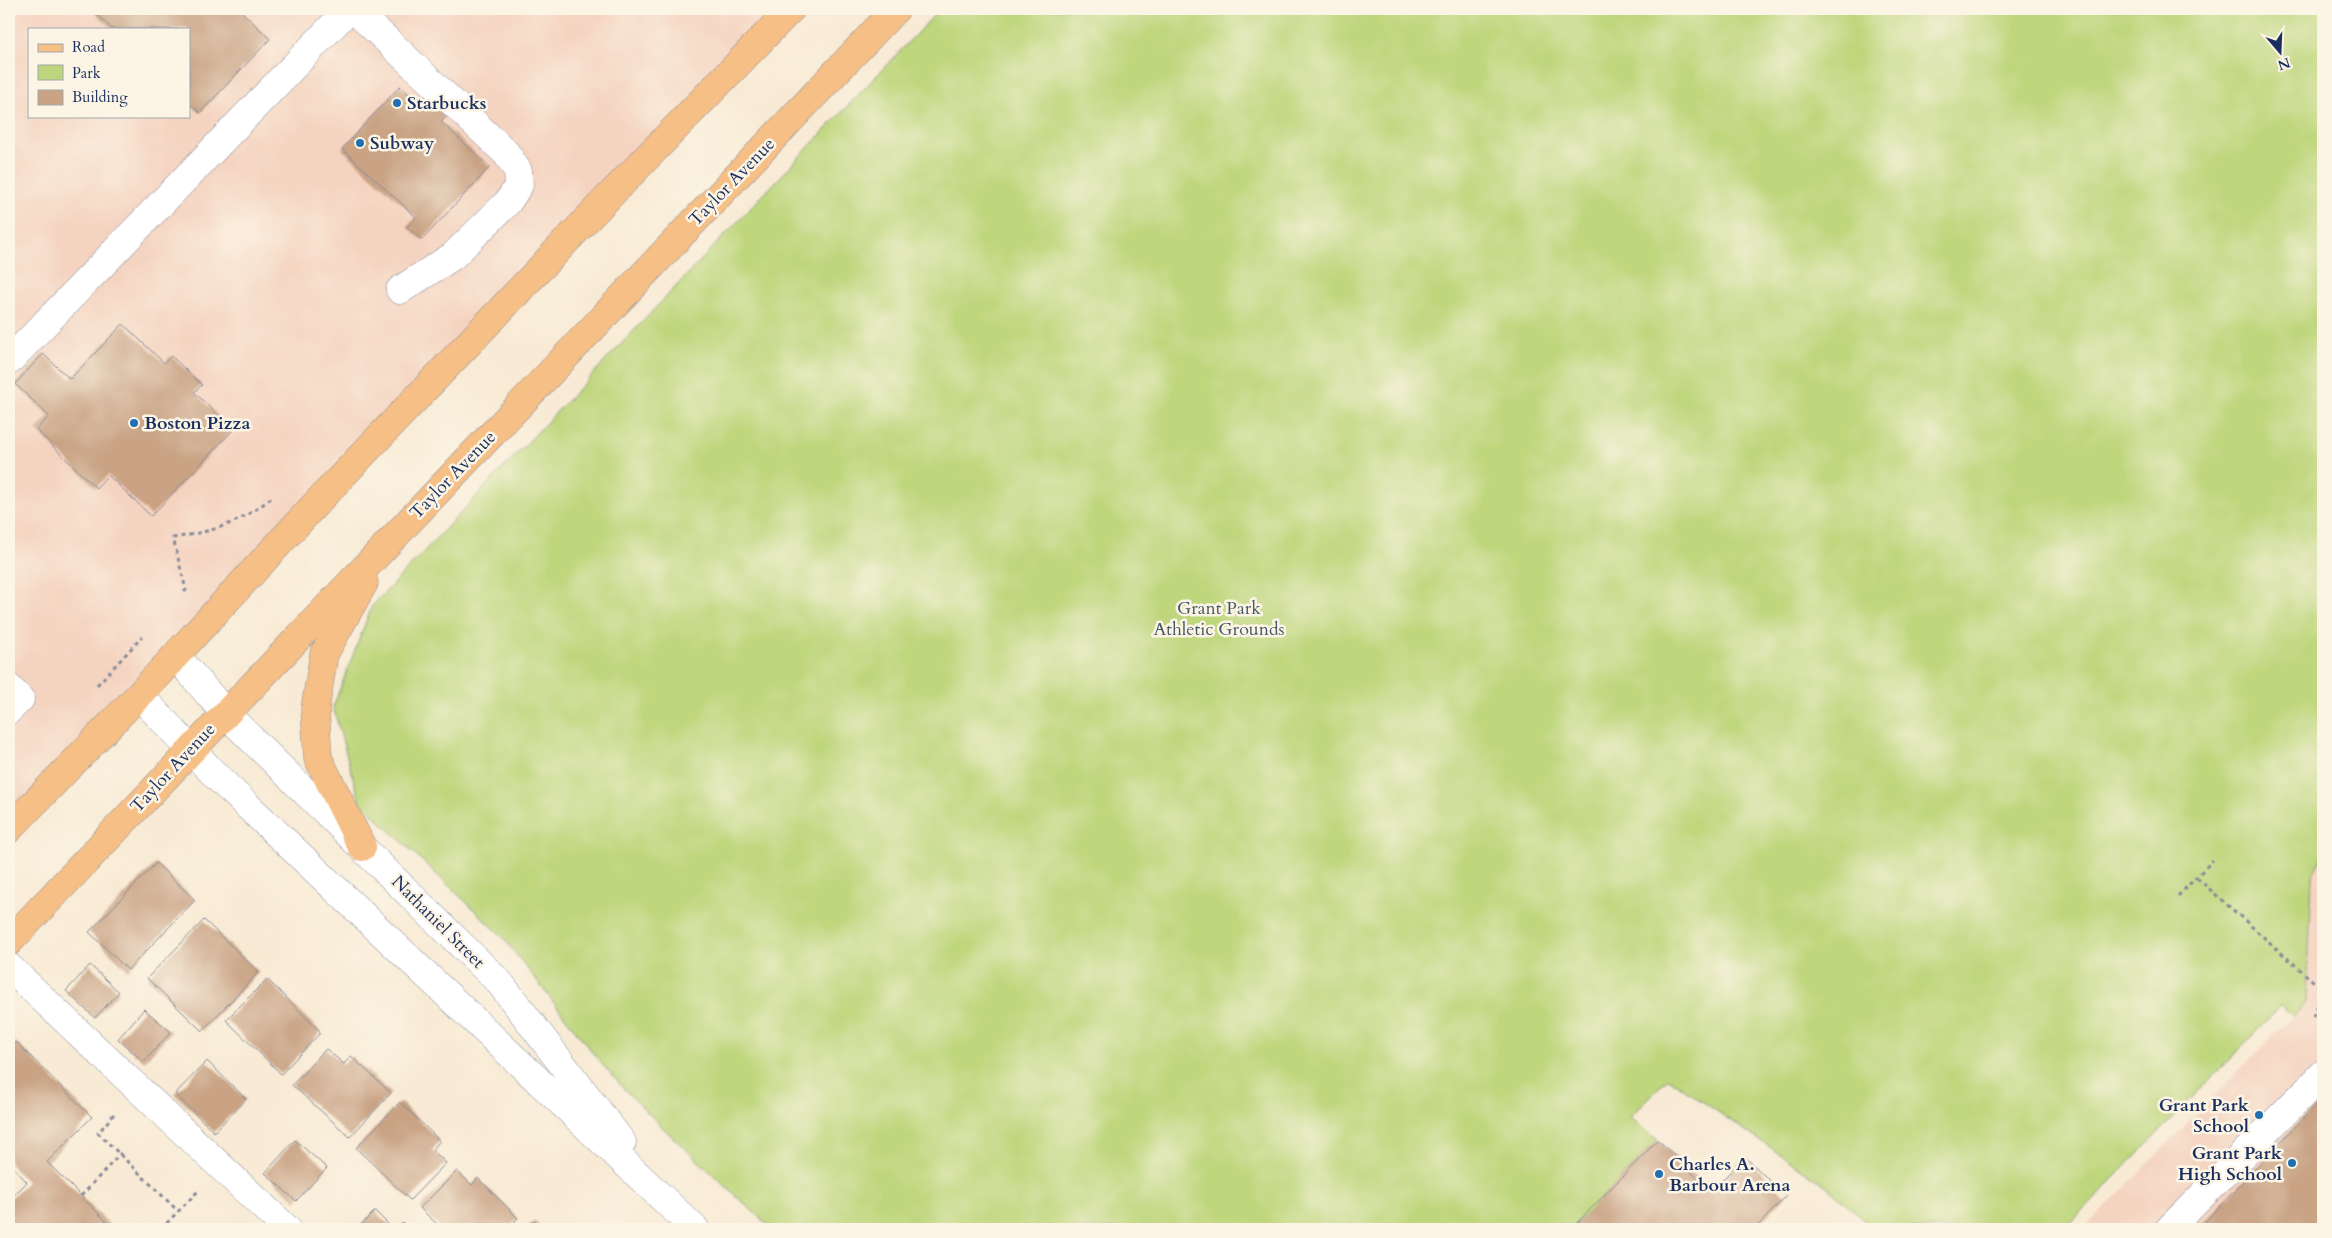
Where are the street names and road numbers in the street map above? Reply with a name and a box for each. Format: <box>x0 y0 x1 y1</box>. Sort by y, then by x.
street label: Taylor Avenue <box>683 132 781 232</box>
street label: Taylor Avenue <box>404 425 502 525</box>
street label: Taylor Avenue <box>125 718 221 818</box>
street label: Nathaniel Street <box>386 870 490 974</box>

